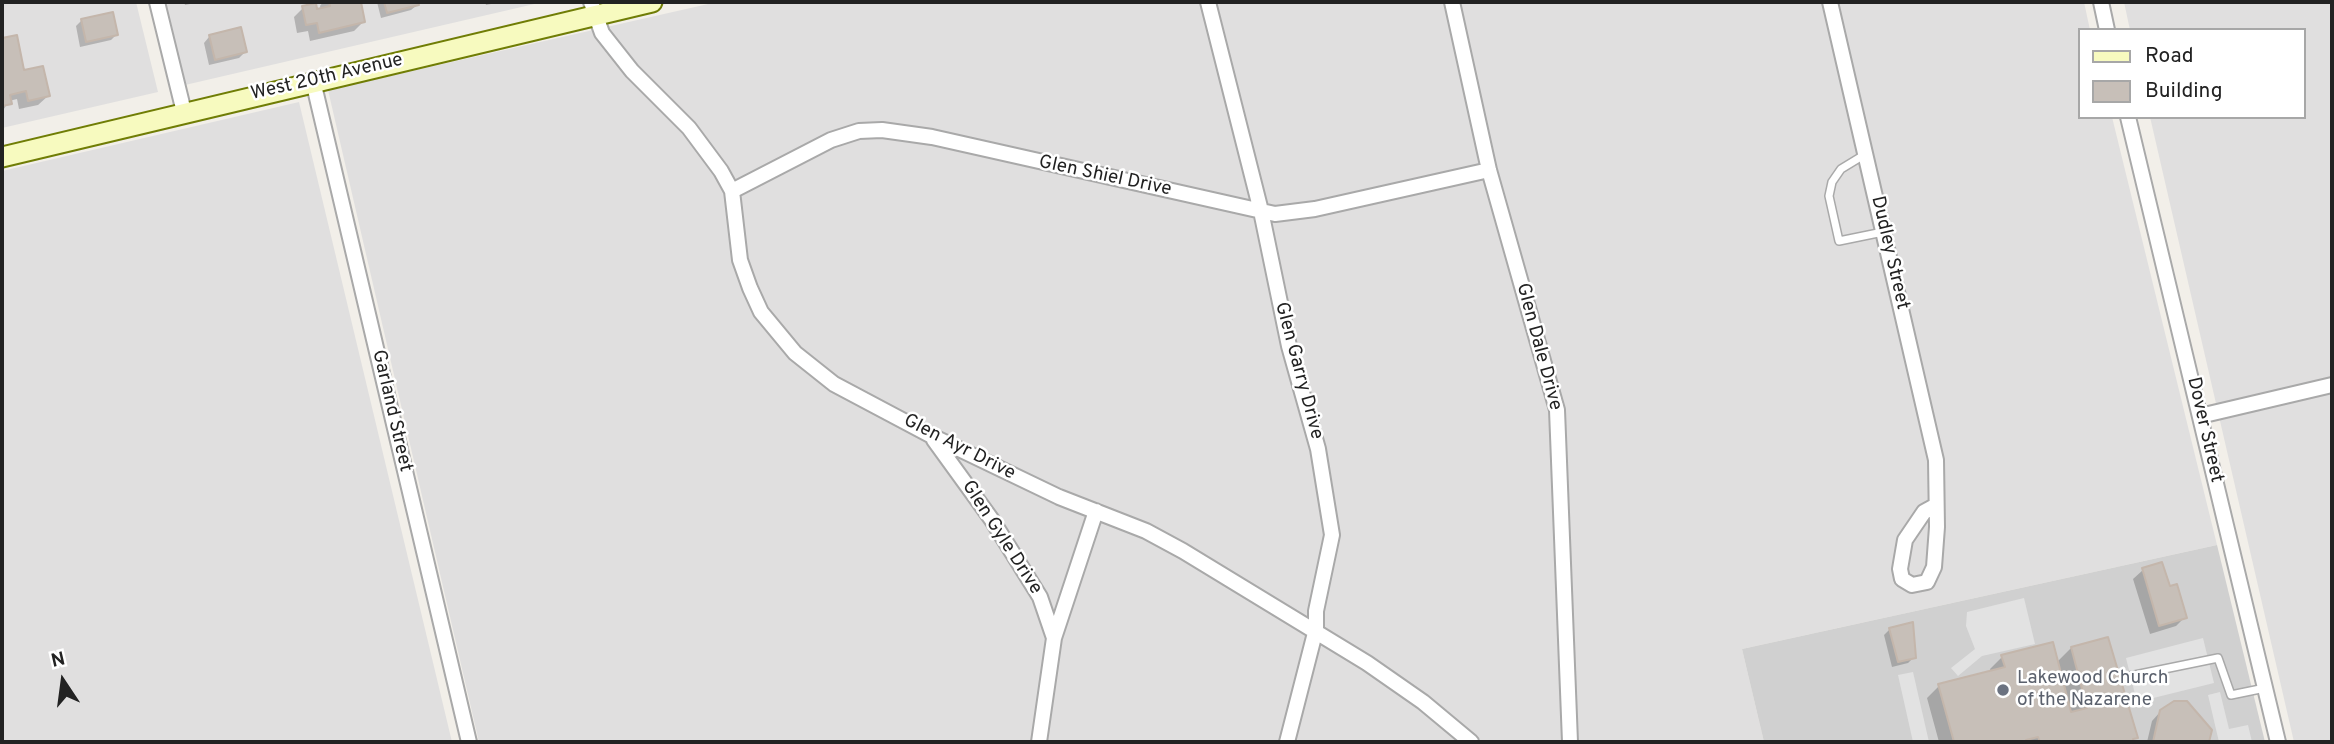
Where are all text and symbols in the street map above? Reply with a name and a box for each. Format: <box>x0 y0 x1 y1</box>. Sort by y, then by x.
legend <box>2078 28 2306 119</box>
text: Road <box>2145 43 2194 70</box>
street label: West 20th Avenue <box>249 49 405 107</box>
text: Building <box>2145 78 2223 105</box>
street label: Glen Shiel Drive <box>1037 152 1173 202</box>
street label: Dudley Street <box>1865 194 1913 312</box>
street label: Glen Dale Drive <box>1510 281 1566 413</box>
street label: Glen Garry Drive <box>1269 300 1327 442</box>
street label: Garland Street <box>366 348 416 474</box>
street label: Dover Street <box>2181 375 2227 485</box>
street label: Glen Ayr Drive <box>899 410 1019 486</box>
street label: Glen Gyle Drive <box>956 477 1046 599</box>
north arrow <box>28 646 98 716</box>
text: N <box>49 647 68 674</box>
place label: Lakewood Church of the Nazarene <box>2017 668 2168 712</box>
marker: Lakewood Church of the Nazarene <box>1995 682 2011 698</box>

